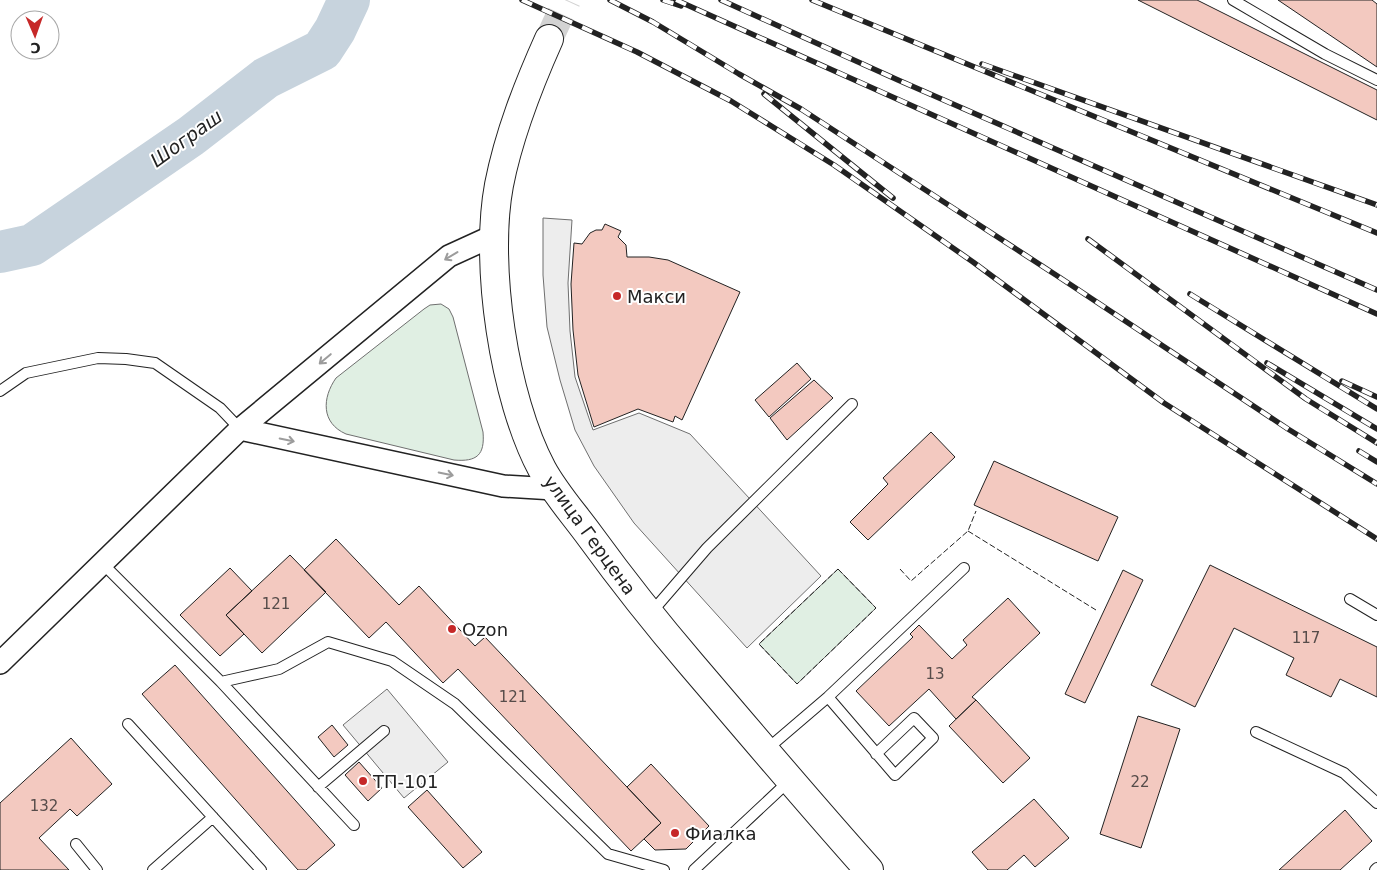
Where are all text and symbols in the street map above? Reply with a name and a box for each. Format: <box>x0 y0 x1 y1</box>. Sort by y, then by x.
north arrow <box>10 10 60 60</box>
text: С <box>30 40 41 56</box>
water label: Шограш <box>146 105 226 171</box>
one-way arrow <box>444 252 458 262</box>
place label: Макси <box>627 286 686 307</box>
marker: Макси <box>611 290 623 302</box>
one-way arrow <box>319 353 332 364</box>
one-way arrow <box>279 435 295 445</box>
one-way arrow <box>438 470 454 479</box>
street label: улица Герцена <box>540 471 640 599</box>
house number: 121 <box>262 595 290 613</box>
place label: Ozon <box>462 619 508 640</box>
marker: Ozon <box>446 623 458 635</box>
house number: 117 <box>1292 629 1320 647</box>
house number: 13 <box>925 665 945 683</box>
house number: 121 <box>499 688 527 706</box>
place label: ТП-101 <box>372 771 438 792</box>
house number: 22 <box>1130 773 1150 791</box>
marker: ТП-101 <box>357 775 369 787</box>
house number: 132 <box>30 797 58 815</box>
place label: Фиалка <box>685 823 757 844</box>
marker: Фиалка <box>669 827 681 839</box>

